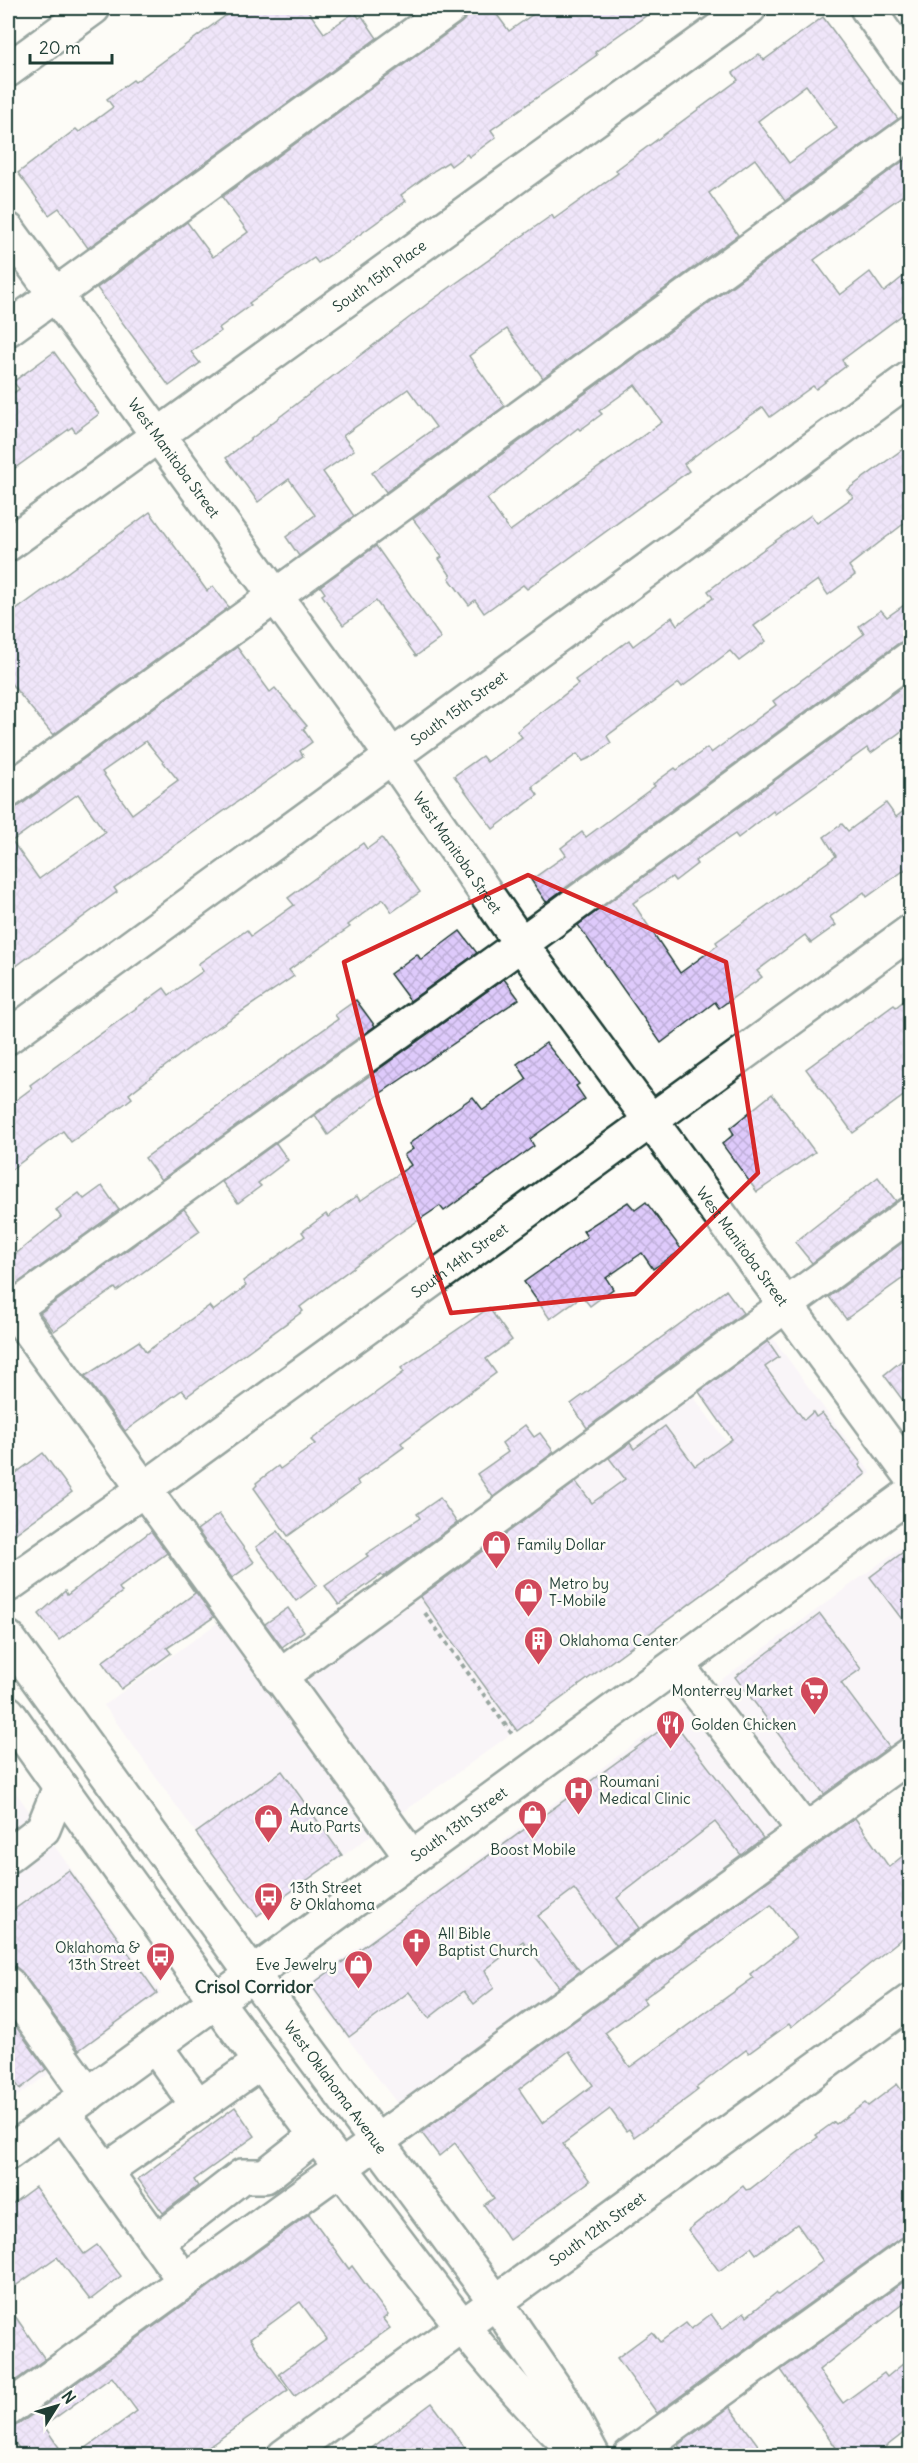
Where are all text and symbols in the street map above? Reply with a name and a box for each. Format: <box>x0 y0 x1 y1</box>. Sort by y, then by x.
scale bar <box>30 27 112 65</box>
text: 20 m <box>39 36 81 59</box>
street label: South 15th Place <box>329 235 430 316</box>
street label: West Manitoba Street <box>124 394 224 521</box>
street label: South 15th Street <box>407 666 511 749</box>
street label: West Manitoba Street <box>409 788 506 917</box>
street label: West Manitoba Street <box>693 1183 793 1310</box>
street label: South 14th Street <box>407 1219 511 1301</box>
shop icon: Family Dollar <box>480 1528 512 1570</box>
place label: Family Dollar <box>517 1535 606 1554</box>
place label: Metro by T-Mobile <box>549 1574 609 1610</box>
shop icon: Metro by T-Mobile <box>512 1576 544 1618</box>
building icon: Oklahoma Center <box>522 1624 554 1666</box>
place label: Oklahoma Center <box>559 1631 678 1650</box>
supermarket icon: Monterrey Market <box>798 1674 830 1716</box>
place label: Monterrey Market <box>672 1681 793 1700</box>
restaurant icon: Golden Chicken <box>654 1708 686 1750</box>
place label: Golden Chicken <box>691 1715 797 1734</box>
place label: Roumani Medical Clinic <box>599 1772 691 1808</box>
hospital icon: Roumani Medical Clinic <box>562 1774 594 1816</box>
street label: South 13th Street <box>407 1782 510 1865</box>
shop icon: Boost Mobile <box>517 1798 549 1840</box>
place label: Advance Auto Parts <box>290 1800 361 1836</box>
shop icon: Advance Auto Parts <box>253 1802 285 1844</box>
place label: Boost Mobile <box>490 1840 576 1859</box>
place label: 13th Street & Oklahoma <box>290 1878 375 1914</box>
bus stop icon: 13th Street & Oklahoma <box>253 1880 285 1922</box>
place label: All Bible Baptist Church <box>438 1924 539 1960</box>
church icon: All Bible Baptist Church <box>401 1926 433 1968</box>
place label: Oklahoma & 13th Street <box>55 1938 141 1974</box>
bus stop icon: Oklahoma & 13th Street <box>145 1940 177 1982</box>
shop icon: Eve Jewelry <box>342 1948 374 1990</box>
place label: Eve Jewelry <box>256 1955 337 1974</box>
district label: Crisol Corridor <box>195 1975 314 1998</box>
street label: West Oklahoma Avenue <box>280 2017 392 2157</box>
street label: South 12th Street <box>545 2187 649 2270</box>
north arrow <box>27 2376 87 2436</box>
text: N <box>58 2387 80 2407</box>

